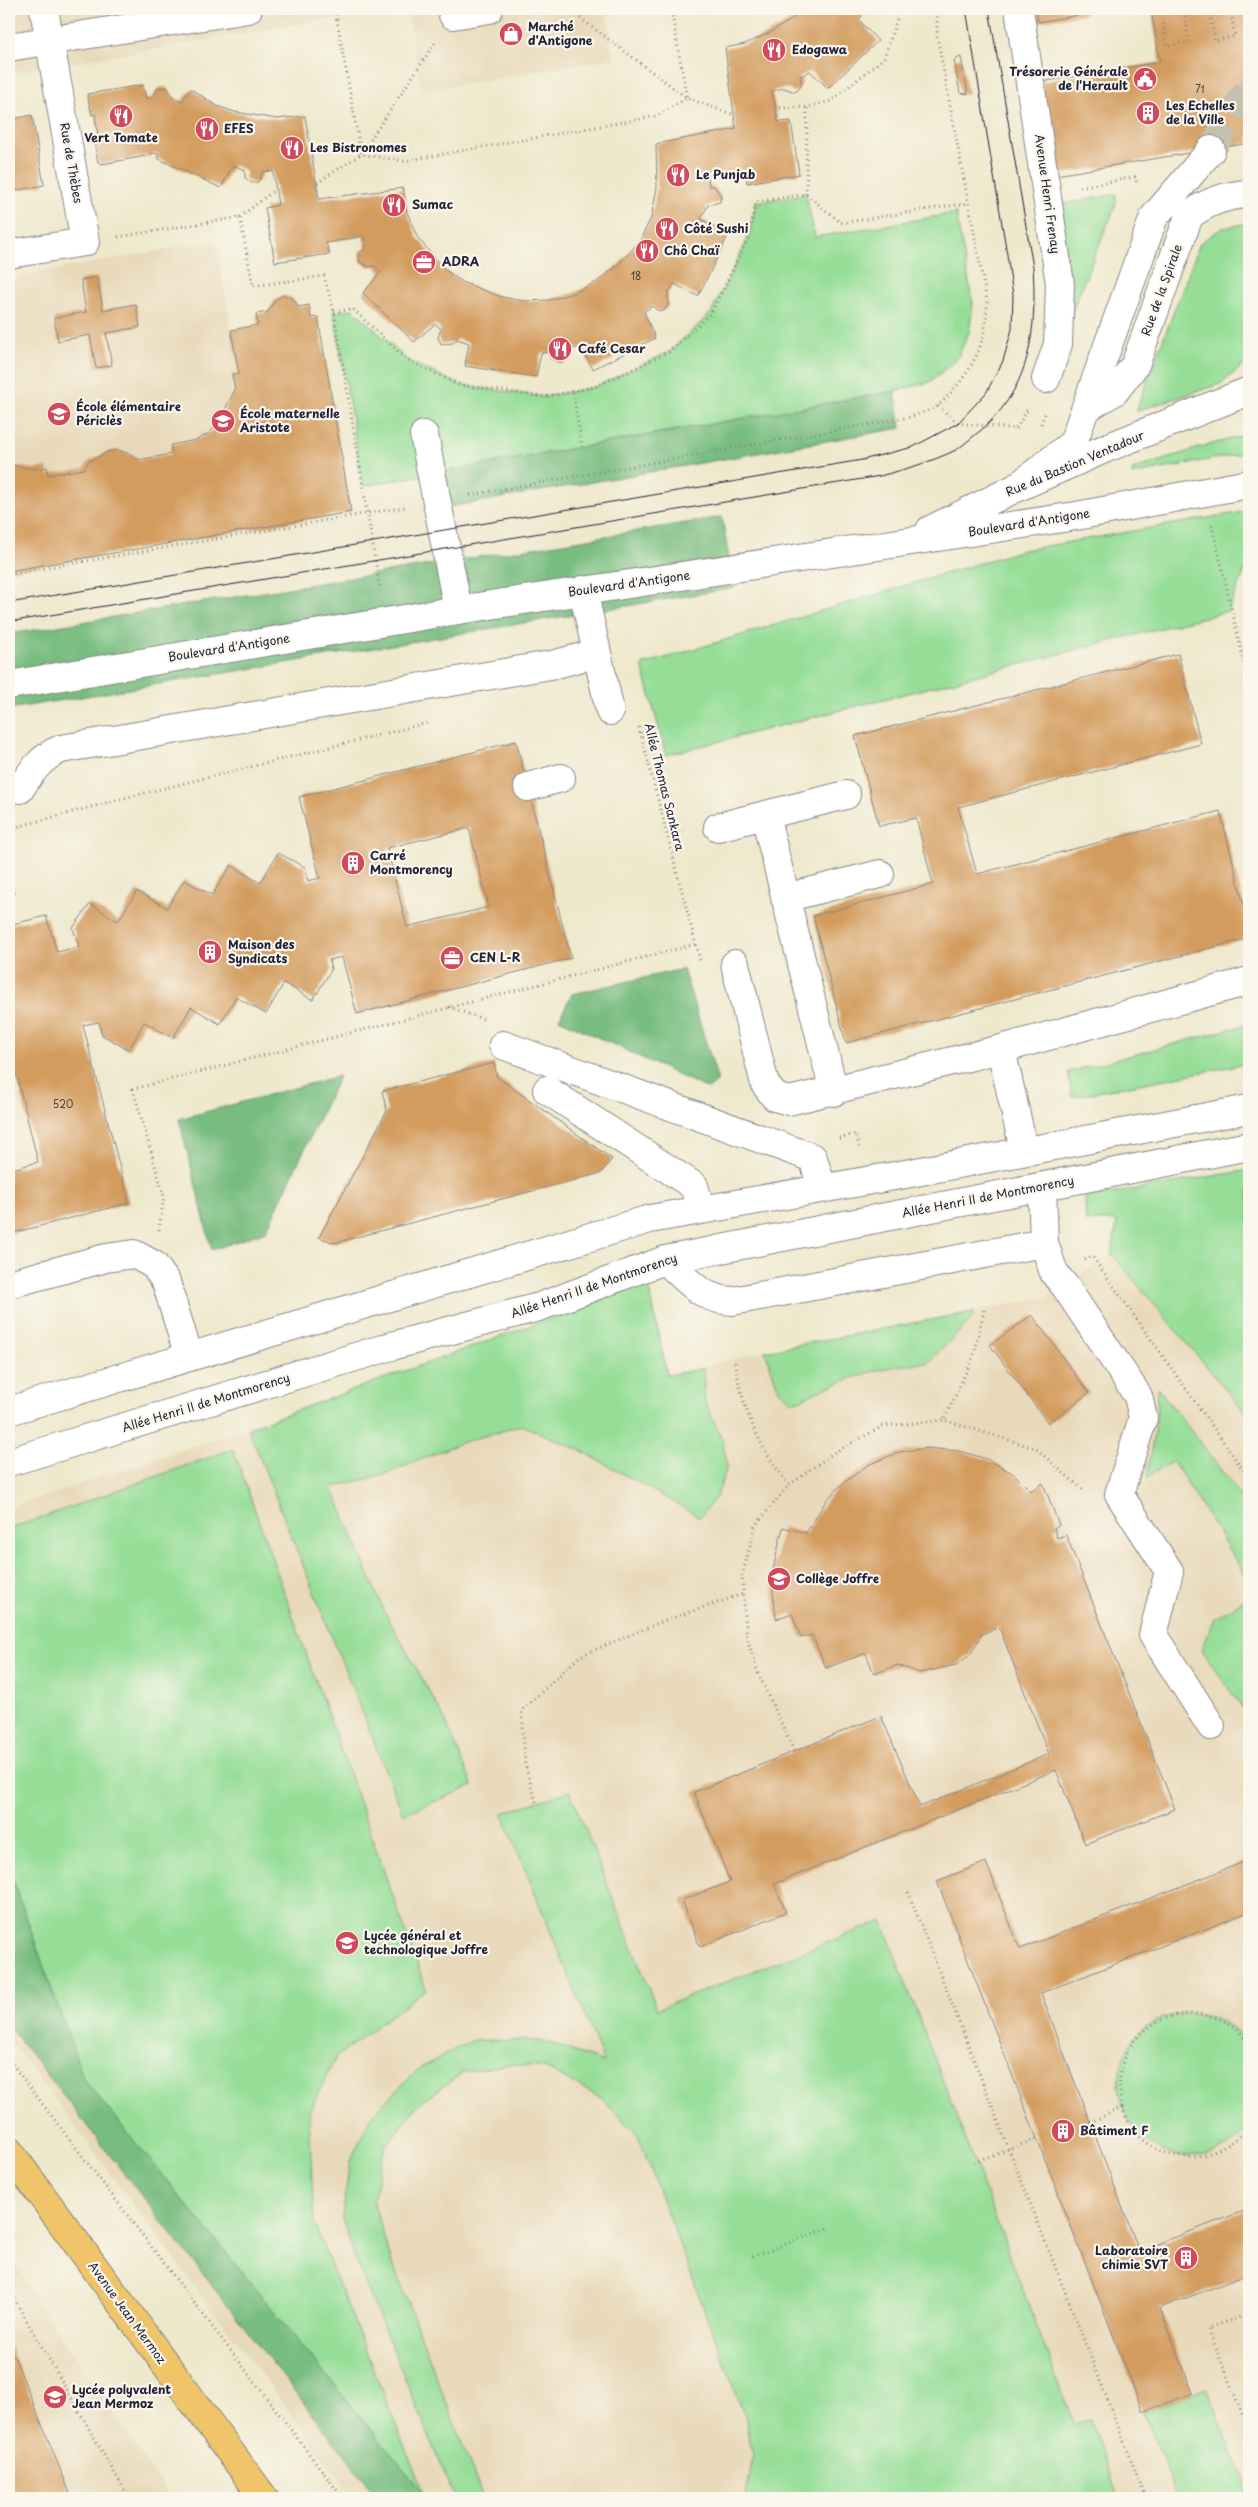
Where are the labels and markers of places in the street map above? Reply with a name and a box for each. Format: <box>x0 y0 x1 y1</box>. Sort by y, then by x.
place label: Marché d'Antigone <box>528 17 593 49</box>
shop icon: Marché d'Antigone <box>498 21 524 47</box>
restaurant icon: Edogawa <box>761 37 787 63</box>
place label: Edogawa <box>792 40 848 58</box>
place label: Trésorerie Générale de l'Herault <box>1009 62 1128 94</box>
public building icon: Trésorerie Générale de l'Herault <box>1132 66 1158 92</box>
place label: Les Echelles de la Ville <box>1166 96 1235 128</box>
building icon: Les Echelles de la Ville <box>1135 100 1161 126</box>
restaurant icon: Vert Tomate <box>108 103 134 129</box>
restaurant icon: EFES <box>194 116 220 142</box>
place label: EFES <box>224 119 254 137</box>
place label: Vert Tomate <box>84 128 158 146</box>
restaurant icon: Les Bistronomes <box>279 135 305 161</box>
place label: Les Bistronomes <box>310 138 407 156</box>
restaurant icon: Le Punjab <box>665 162 691 188</box>
place label: Le Punjab <box>696 165 755 183</box>
restaurant icon: Sumac <box>381 192 407 218</box>
place label: Sumac <box>412 195 454 213</box>
restaurant icon: Côté Sushi <box>654 216 680 242</box>
place label: Côté Sushi <box>684 219 749 237</box>
restaurant icon: Chô Chaï <box>634 238 660 264</box>
place label: Chô Chaï <box>664 241 720 259</box>
office icon: ADRA <box>411 249 437 275</box>
place label: ADRA <box>442 252 480 270</box>
restaurant icon: Café Cesar <box>547 336 573 362</box>
place label: Café Cesar <box>578 339 646 357</box>
place label: École élémentaire Périclès <box>76 397 181 429</box>
school or university icon: École élémentaire Périclès <box>46 401 72 427</box>
place label: École maternelle Aristote <box>240 404 340 436</box>
school or university icon: École maternelle Aristote <box>210 408 236 434</box>
place label: Carré Montmorency <box>370 846 453 878</box>
building icon: Carré Montmorency <box>340 850 366 876</box>
place label: Maison des Syndicats <box>228 935 295 967</box>
building icon: Maison des Syndicats <box>197 939 223 965</box>
office icon: CEN L-R <box>439 945 465 971</box>
place label: CEN L-R <box>470 948 521 966</box>
school or university icon: Collège Joffre <box>766 1566 792 1592</box>
place label: Collège Joffre <box>796 1569 879 1587</box>
place label: Lycée général et technologique Joffre <box>364 1926 488 1958</box>
school or university icon: Lycée général et technologique Joffre <box>334 1930 360 1956</box>
building icon: Bâtiment F <box>1050 2118 1076 2144</box>
place label: Bâtiment F <box>1080 2121 1148 2139</box>
place label: Laboratoire chimie SVT <box>1095 2241 1169 2273</box>
building icon: Laboratoire chimie SVT <box>1173 2245 1199 2271</box>
place label: Lycée polyvalent Jean Mermoz <box>72 2380 171 2412</box>
school or university icon: Lycée polyvalent Jean Mermoz <box>42 2384 68 2410</box>

